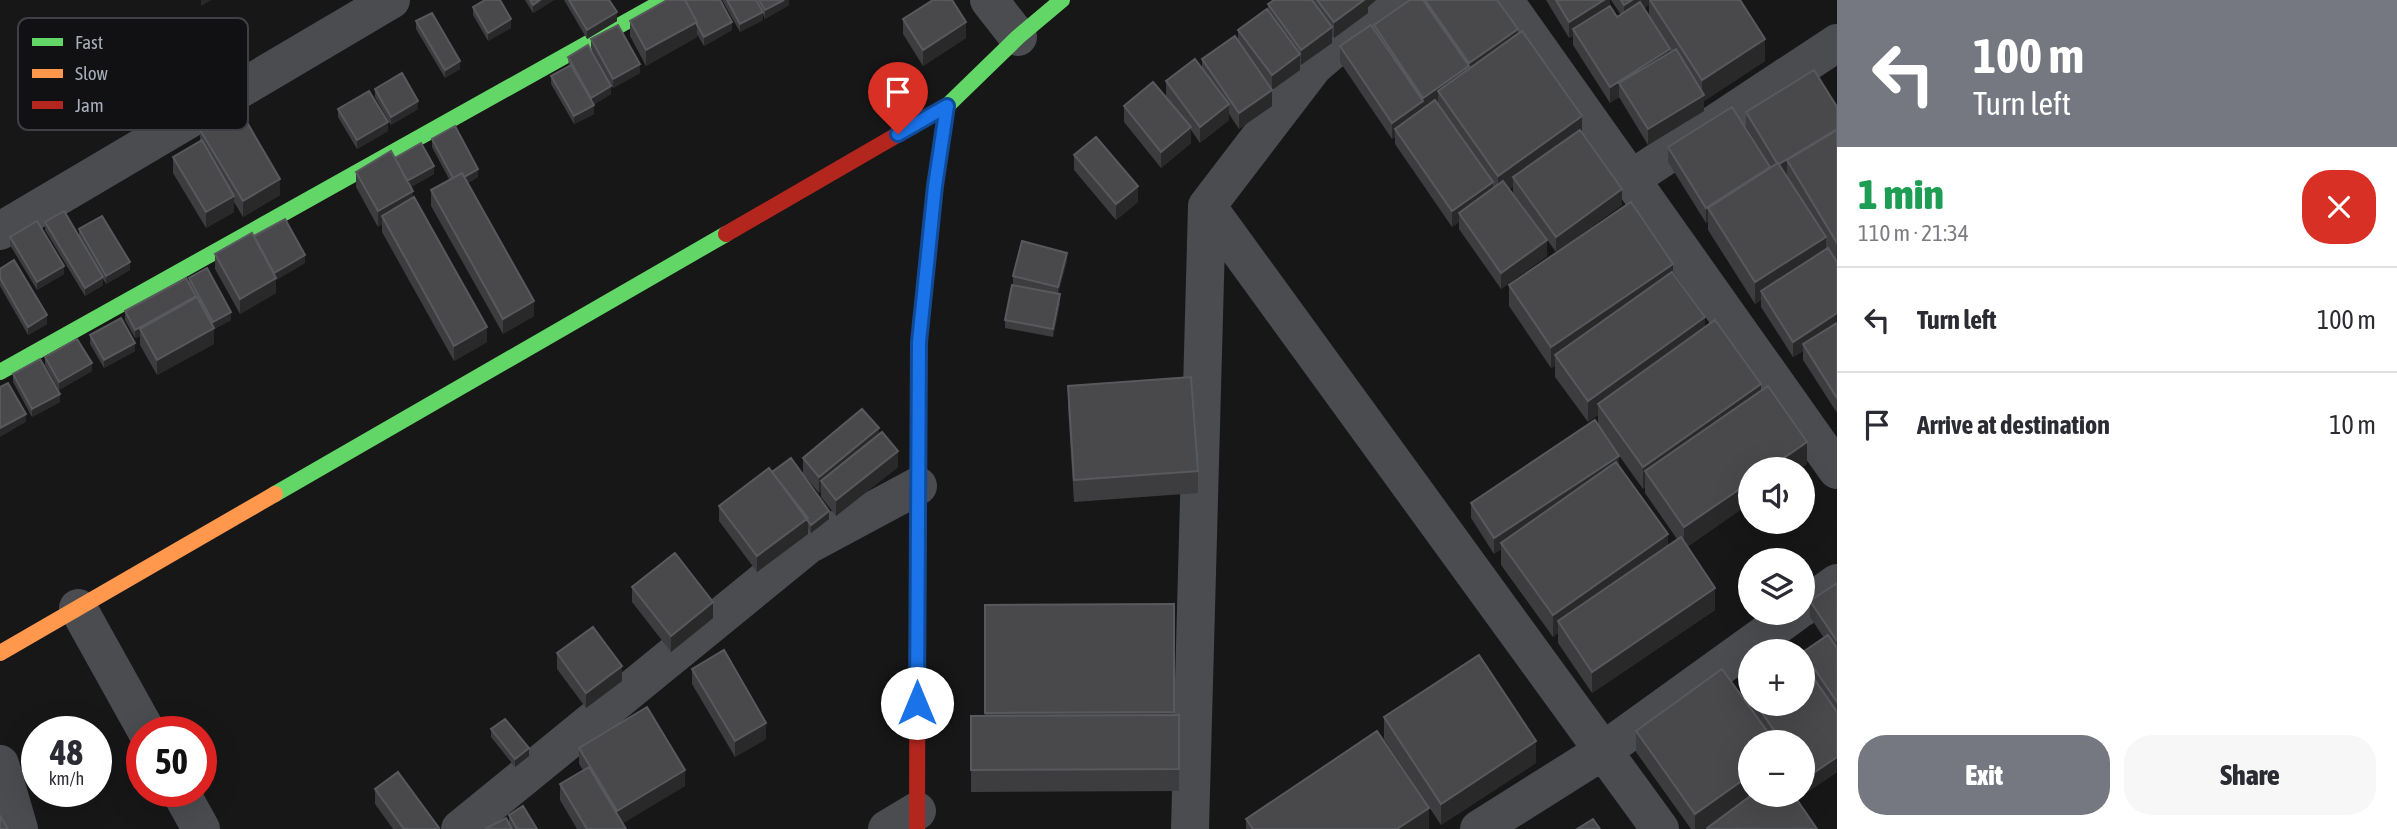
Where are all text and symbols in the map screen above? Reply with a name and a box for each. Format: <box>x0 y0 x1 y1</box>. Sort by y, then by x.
legend <box>18 18 248 130</box>
text: 100 m <box>1973 27 2084 83</box>
icon: left <box>1858 28 1949 119</box>
text: Fast <box>75 31 103 53</box>
text: Slow <box>75 62 109 84</box>
pin <box>868 62 928 134</box>
icon: arrive <box>879 73 917 111</box>
text: Turn left <box>1973 85 2071 122</box>
text: Jam <box>75 94 104 116</box>
text: 1 min <box>1858 170 1944 218</box>
button: close <box>2302 170 2376 244</box>
text: 110 m · 21:34 <box>1858 220 1969 246</box>
icon: left <box>1858 301 1896 339</box>
text: Turn left <box>1917 305 1997 335</box>
text: 100 m <box>2317 305 2376 335</box>
icon: arrive <box>1858 406 1896 444</box>
text: Arrive at destination <box>1917 410 2110 440</box>
text: 10 m <box>2329 410 2376 440</box>
map controls <box>1738 457 1815 807</box>
button: sound <box>1738 457 1815 534</box>
button: layers <box>1738 548 1815 625</box>
button: + <box>1738 639 1815 716</box>
position arrow <box>880 666 954 740</box>
speed limit sign: 50 <box>126 716 217 807</box>
button: − <box>1738 730 1815 807</box>
text: 48 <box>50 732 83 772</box>
button: Exit <box>1858 735 2110 815</box>
button: Share <box>2124 735 2376 815</box>
text: km/h <box>49 768 84 789</box>

